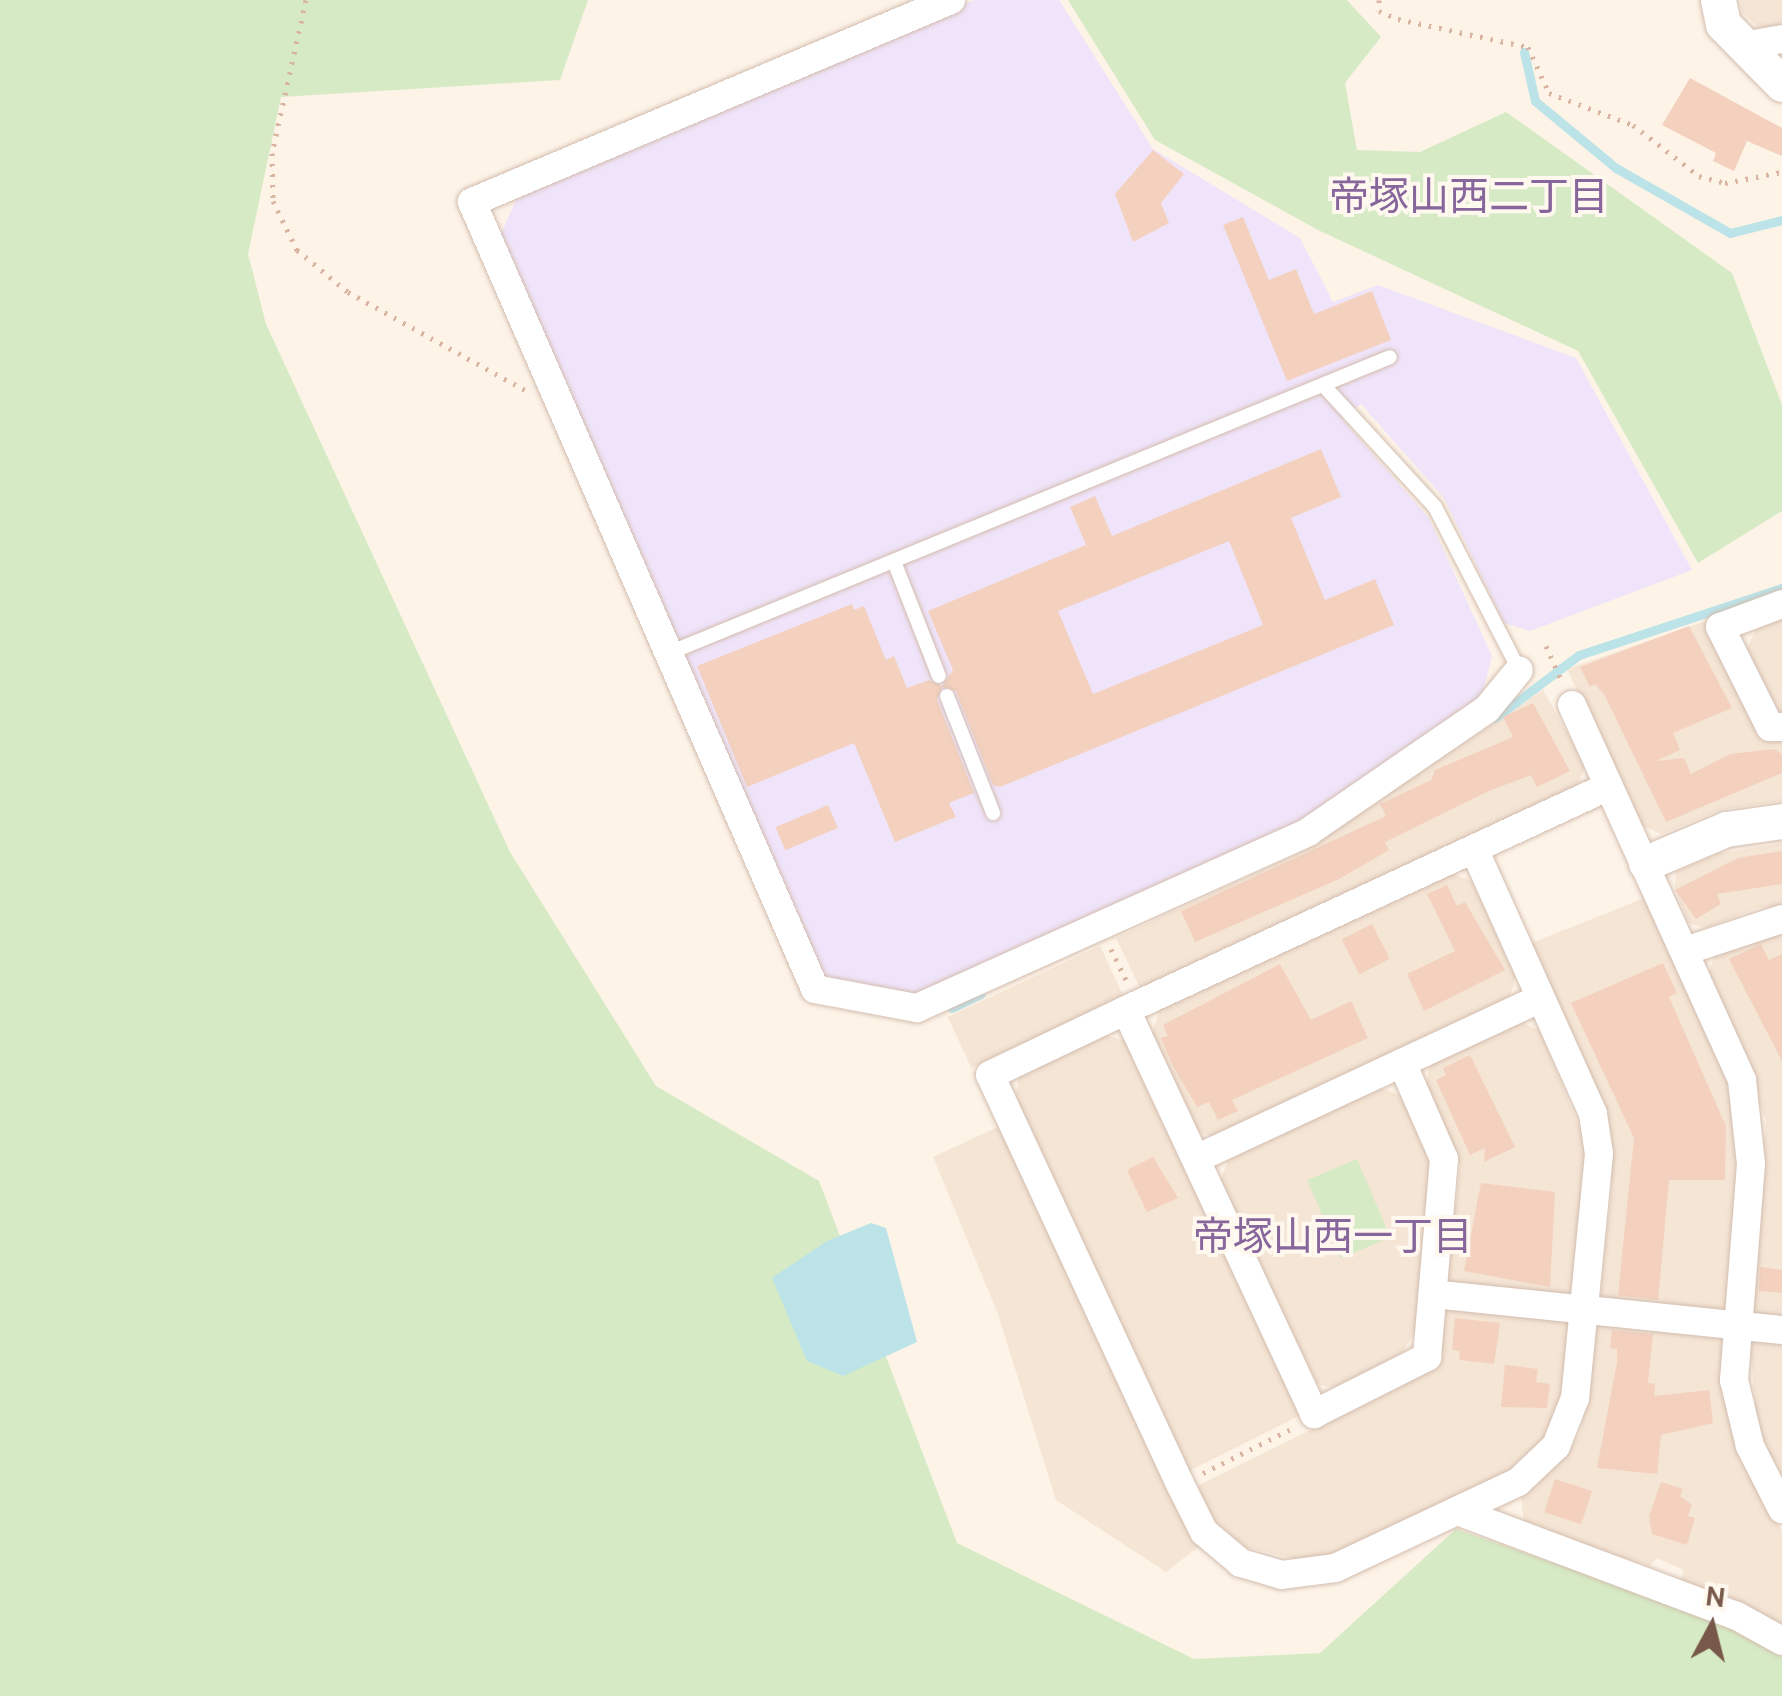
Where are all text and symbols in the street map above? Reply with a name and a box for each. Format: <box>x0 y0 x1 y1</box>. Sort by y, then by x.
district label: 帝塚山西二丁目 <box>1329 172 1609 220</box>
district label: 帝塚山西一丁目 <box>1193 1212 1473 1260</box>
north arrow <box>1662 1576 1762 1676</box>
text: N <box>1704 1578 1728 1614</box>

